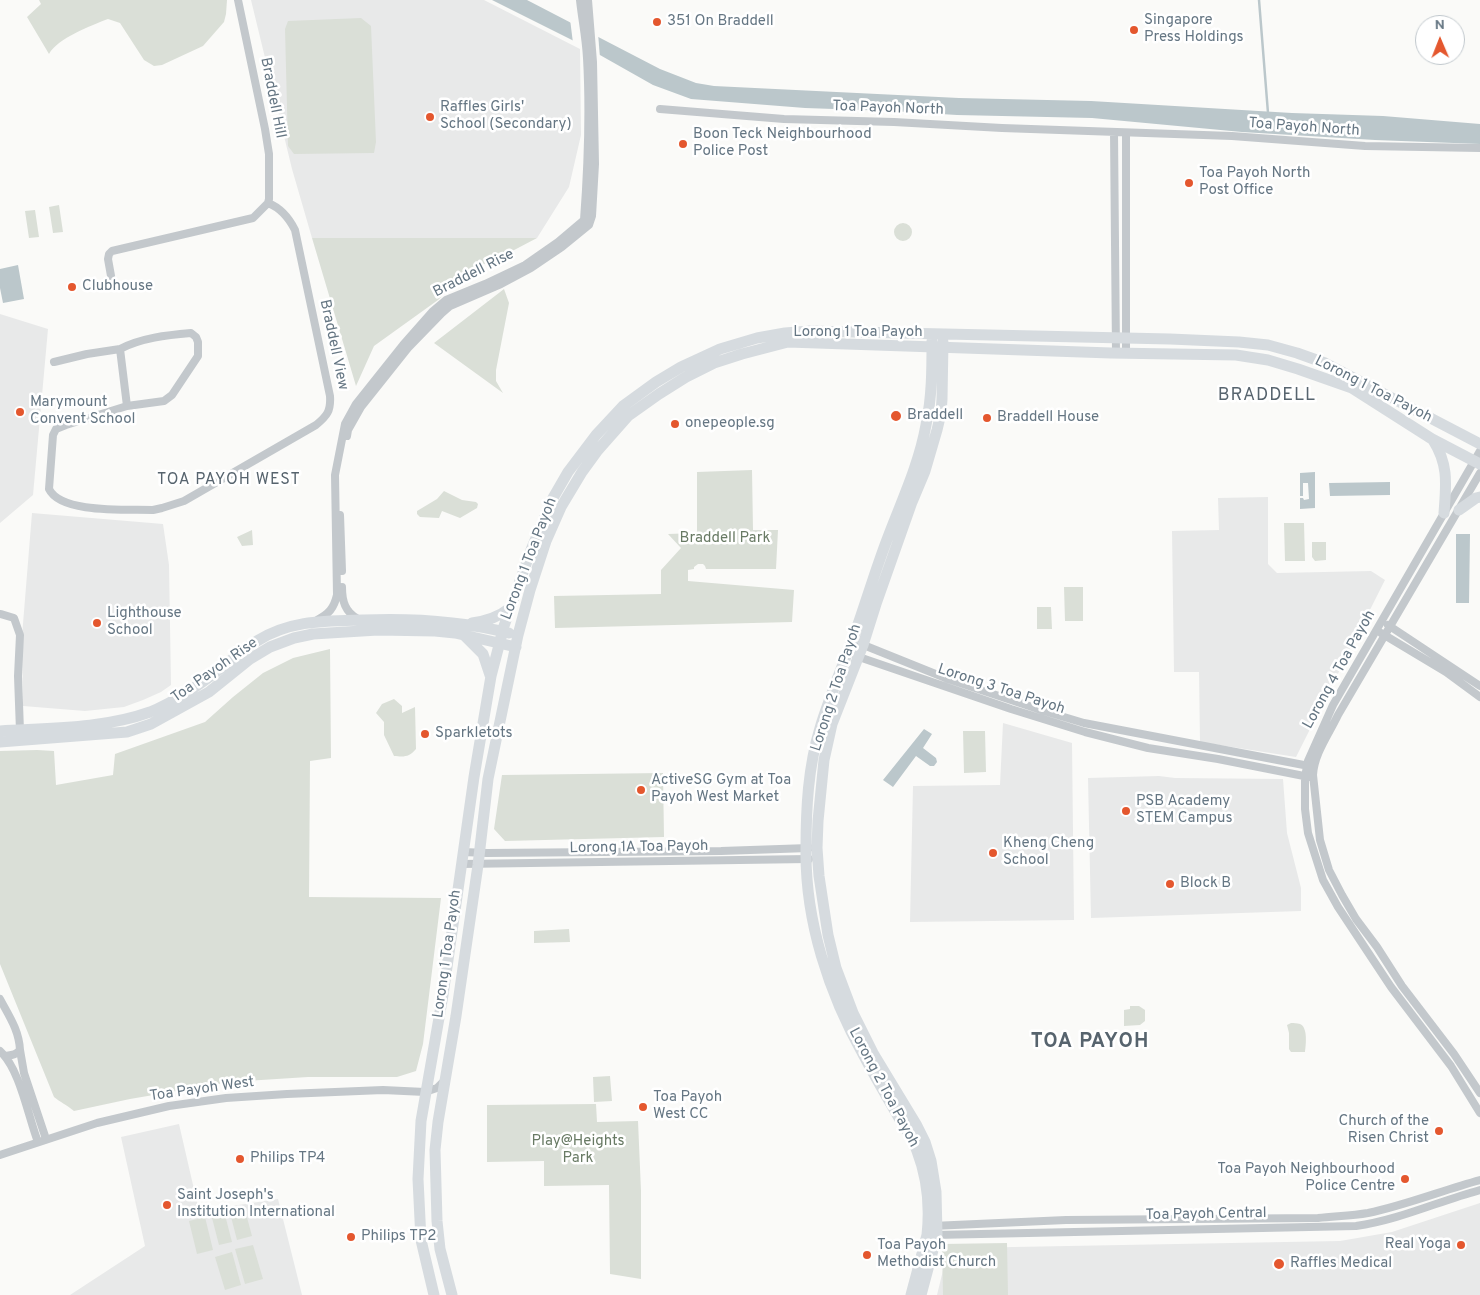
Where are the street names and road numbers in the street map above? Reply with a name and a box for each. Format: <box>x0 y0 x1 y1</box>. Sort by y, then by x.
street label: Braddell Hill <box>255 56 289 140</box>
street label: Toa Payoh North <box>832 98 944 120</box>
street label: Toa Payoh North <box>1248 115 1360 141</box>
street label: Braddell Rise <box>430 246 518 302</box>
street label: Braddell View <box>315 298 351 392</box>
street label: Lorong 1 Toa Payoh <box>793 324 923 342</box>
street label: Lorong 1 Toa Payoh <box>1311 353 1435 427</box>
street label: Lorong 1 Toa Payoh <box>498 495 562 623</box>
street label: Lorong 4 Toa Payoh <box>1300 607 1380 733</box>
street label: Lorong 2 Toa Payoh <box>808 622 866 754</box>
street label: Toa Payoh Rise <box>168 635 262 707</box>
street label: Lorong 3 Toa Payoh <box>935 661 1067 719</box>
street label: Lorong 1A Toa Payoh <box>569 838 709 858</box>
street label: Lorong 1 Toa Payoh <box>430 889 466 1019</box>
street label: Lorong 2 Toa Payoh <box>844 1025 922 1151</box>
street label: Toa Payoh West <box>149 1074 255 1106</box>
street label: Toa Payoh Central <box>1145 1205 1267 1225</box>

